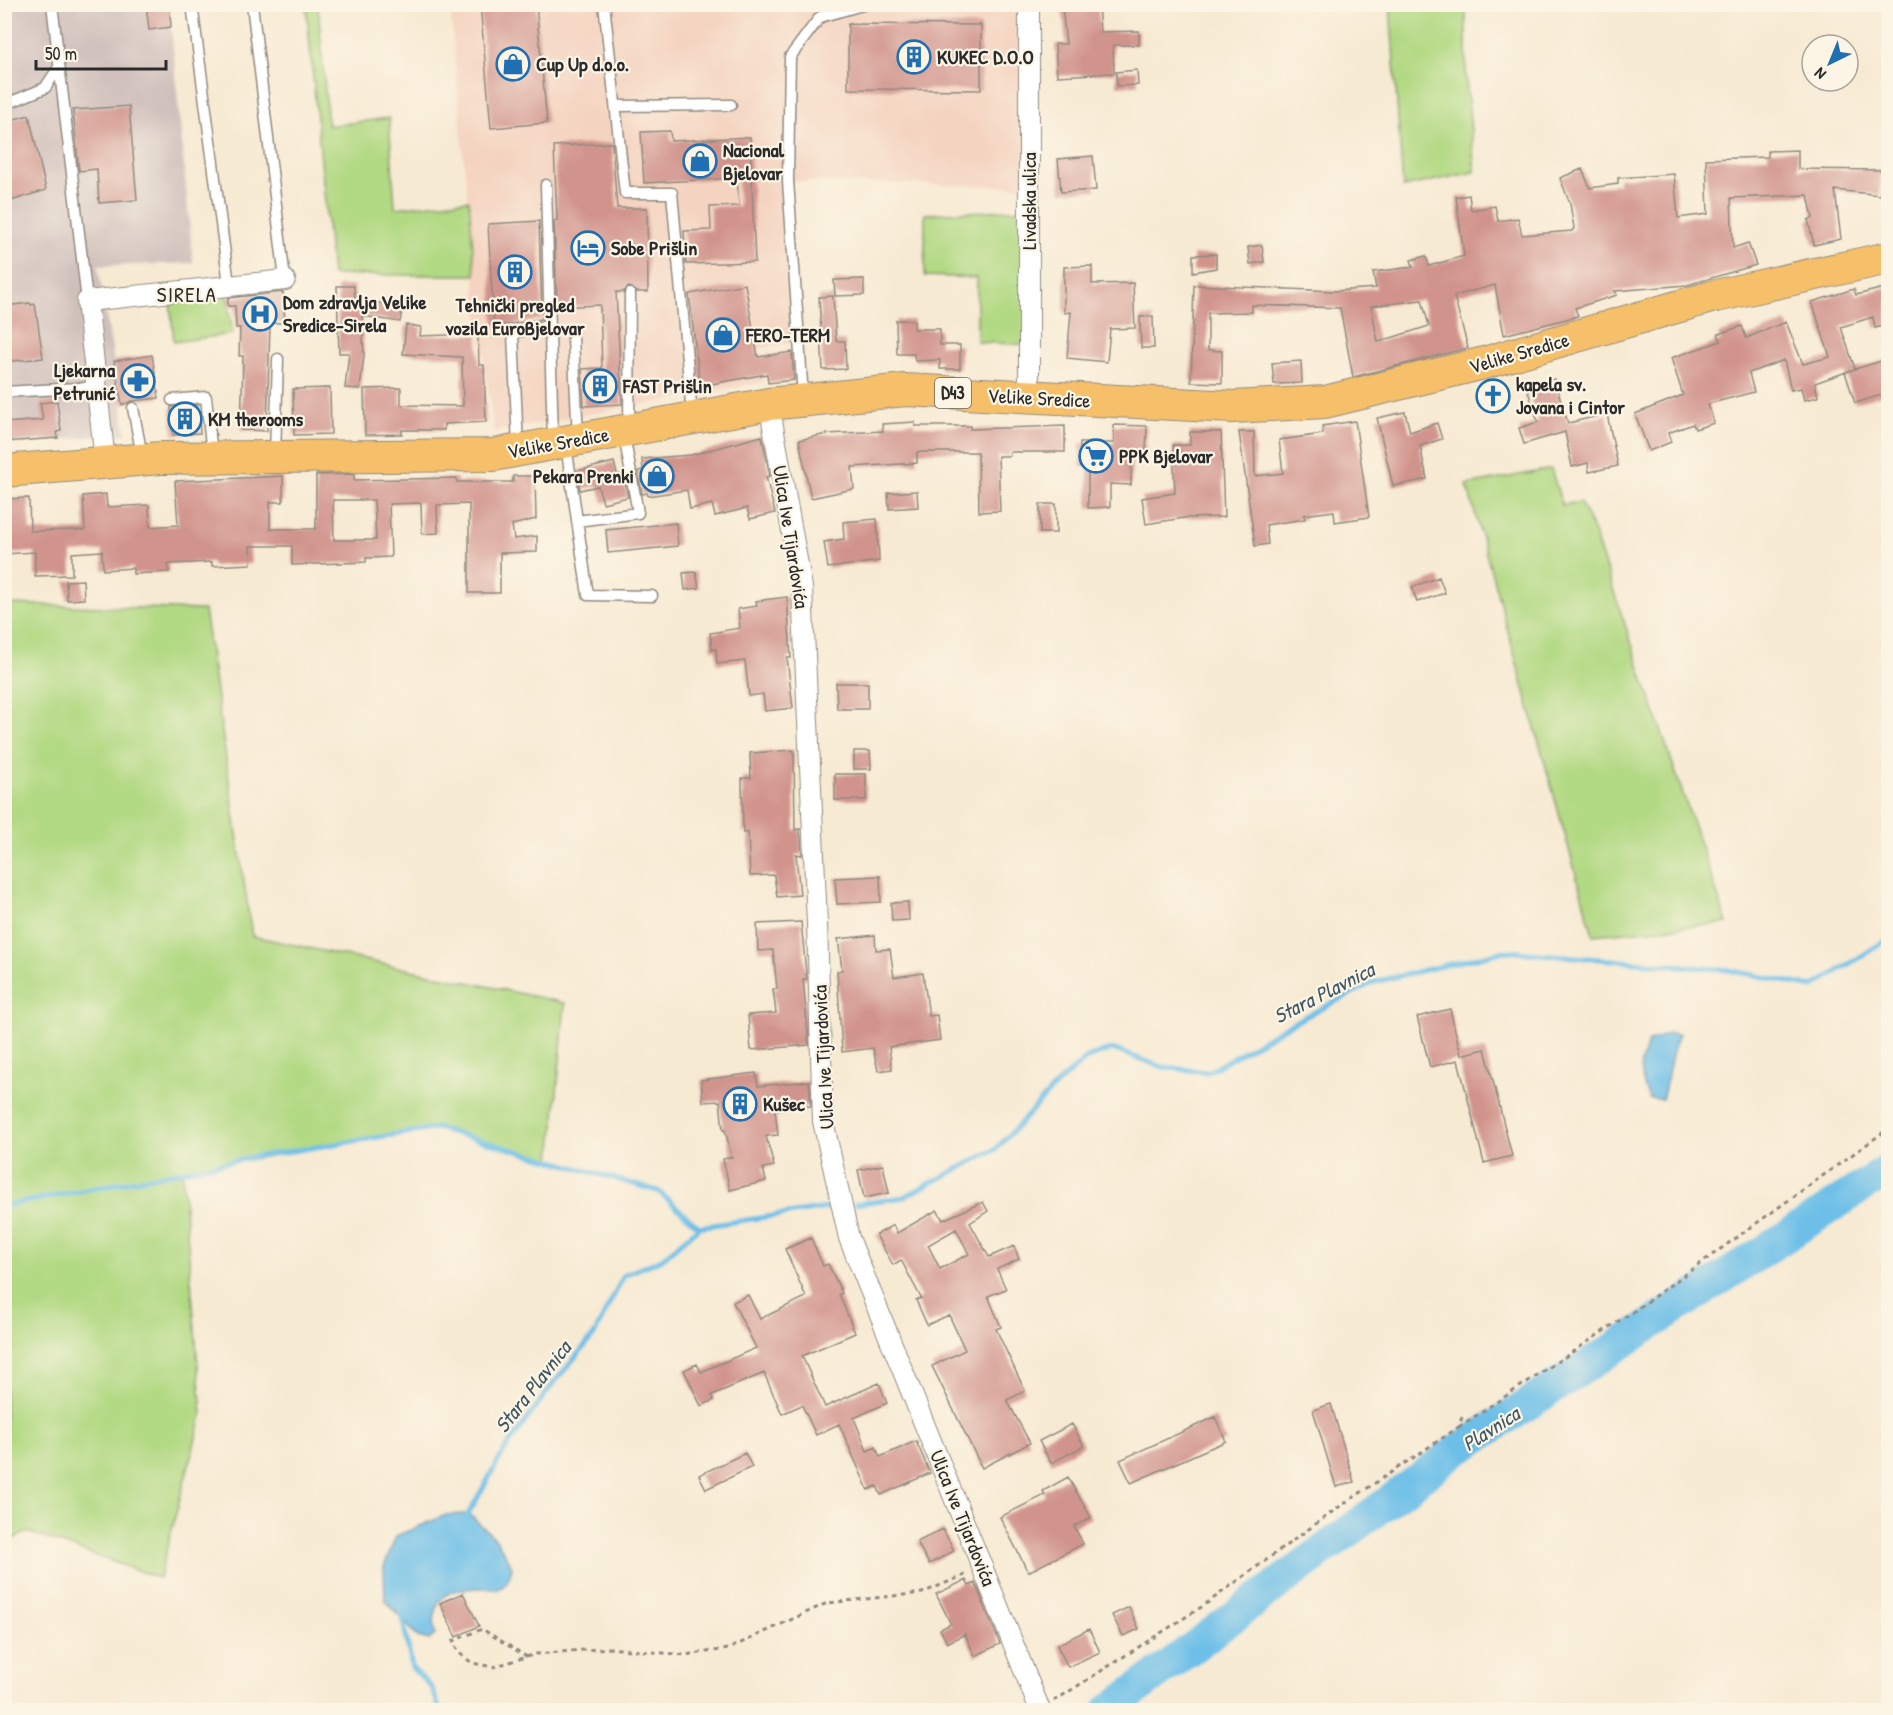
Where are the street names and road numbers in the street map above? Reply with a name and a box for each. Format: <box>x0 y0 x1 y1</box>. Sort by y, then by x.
street label: Livadska ulica <box>1015 152 1042 250</box>
street label: Velike Sredice <box>1466 325 1572 380</box>
road number: D43 <box>935 378 971 408</box>
street label: Velike Sredice <box>987 381 1091 414</box>
street label: Velike Sredice <box>505 420 611 465</box>
street label: Ulica Ive Tijardovića <box>767 464 816 610</box>
street label: Ulica Ive Tijardovića <box>805 984 840 1130</box>
street label: Ulica Ive Tijardovića <box>924 1446 1003 1590</box>

